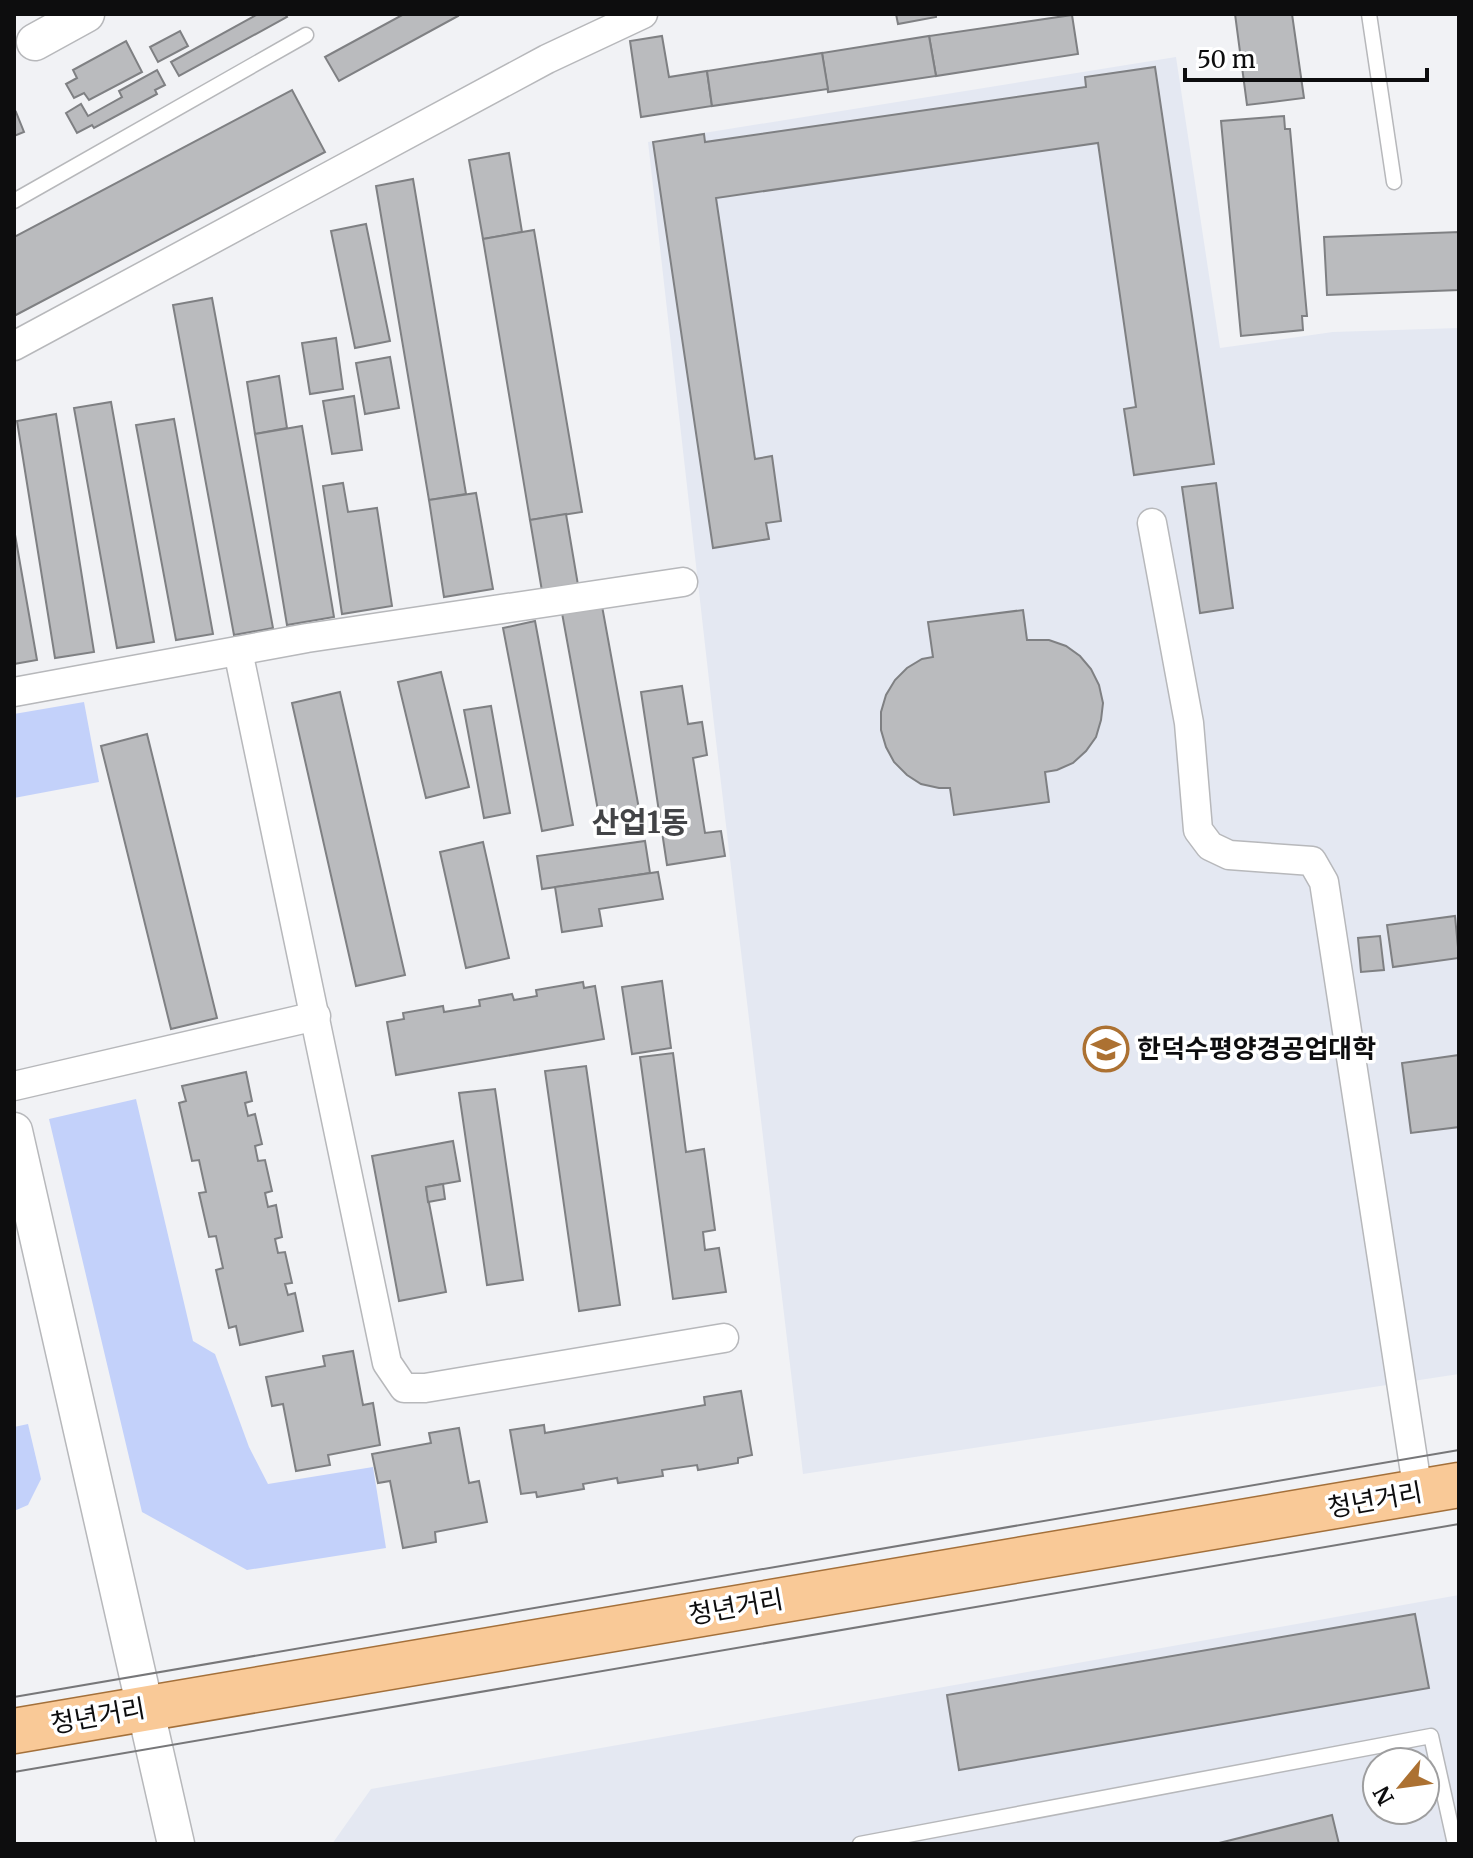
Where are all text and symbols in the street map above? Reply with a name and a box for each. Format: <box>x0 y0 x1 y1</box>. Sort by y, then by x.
scale bar <box>1185 32 1427 82</box>
text: 50 m <box>1197 44 1256 75</box>
district label: 산업1동 <box>592 803 688 841</box>
school or university icon: 한덕수평양경공업대학 <box>1082 1025 1130 1073</box>
place label: 한덕수평양경공업대학 <box>1137 1032 1376 1065</box>
street label: 청년거리 <box>1325 1475 1425 1524</box>
street label: 청년거리 <box>686 1582 786 1631</box>
street label: 청년거리 <box>48 1691 148 1740</box>
north arrow <box>1361 1746 1441 1826</box>
text: N <box>1367 1781 1400 1810</box>

